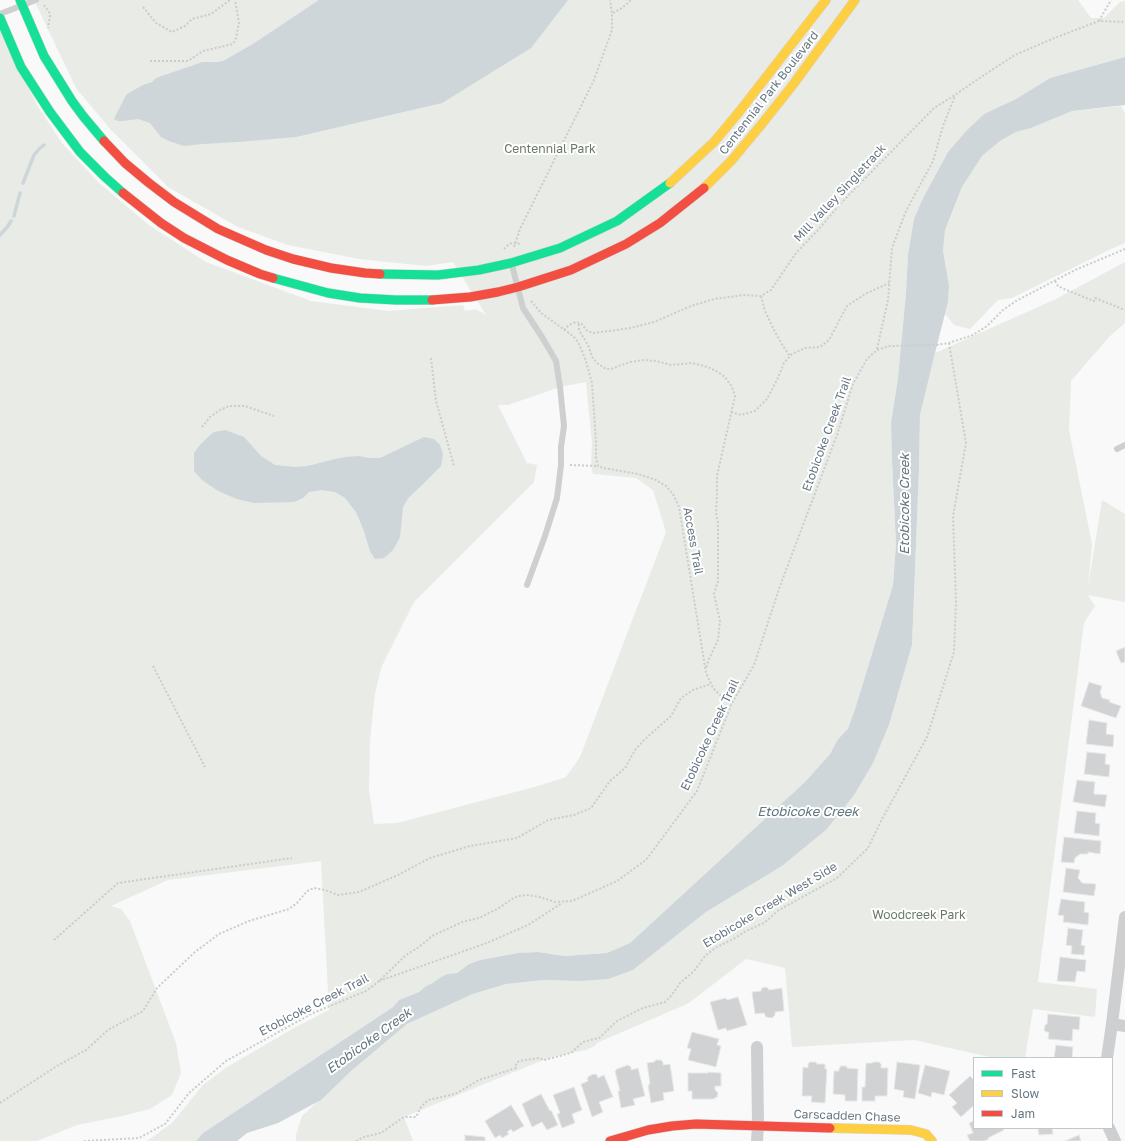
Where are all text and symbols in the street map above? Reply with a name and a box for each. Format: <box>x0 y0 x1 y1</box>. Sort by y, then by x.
street label: Centennial Park Boulevard <box>716 28 822 158</box>
street label: Mill Valley Singletrack <box>791 141 889 245</box>
park label: Centennial Park <box>504 142 596 156</box>
street label: Etobicoke Creek Trail <box>799 375 855 493</box>
water label: Etobicoke Creek <box>897 453 913 555</box>
street label: Access Trail <box>680 506 706 576</box>
street label: Etobicoke Creek Trail <box>678 677 742 793</box>
water label: Etobicoke Creek <box>757 804 859 820</box>
street label: Etobicoke Creek West Side <box>700 859 840 951</box>
park label: Woodcreek Park <box>872 908 966 922</box>
street label: Etobicoke Creek Trail <box>257 971 371 1039</box>
water label: Etobicoke Creek <box>323 1005 415 1077</box>
legend <box>973 1057 1113 1129</box>
text: Fast <box>1011 1066 1036 1081</box>
text: Slow <box>1011 1086 1039 1101</box>
text: Jam <box>1011 1106 1035 1121</box>
street label: Carscadden Chase <box>793 1107 901 1125</box>

